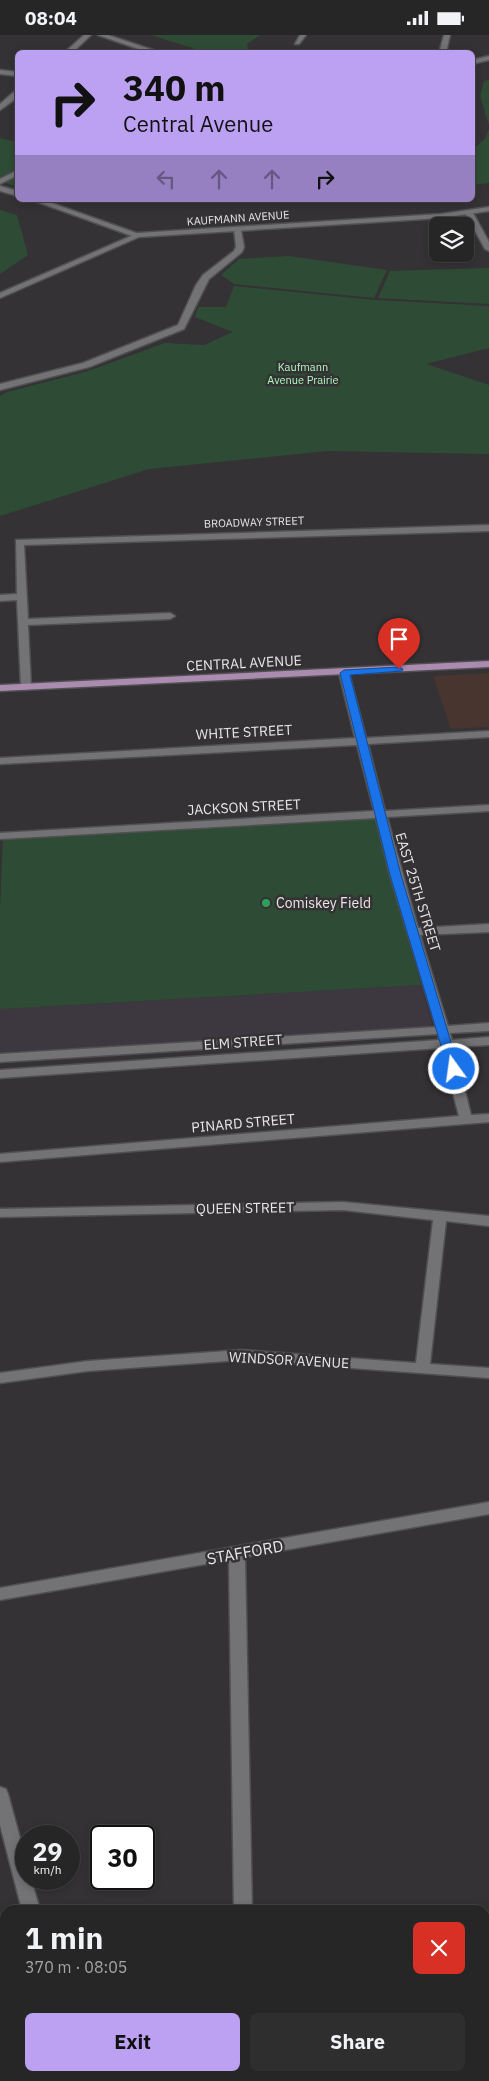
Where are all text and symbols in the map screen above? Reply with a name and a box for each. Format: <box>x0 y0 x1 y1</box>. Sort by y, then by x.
text: 08:04 <box>25 6 77 30</box>
text: 340 m <box>123 65 226 111</box>
icon: right <box>40 70 105 135</box>
text: Central Avenue <box>123 109 273 138</box>
icon: left <box>152 165 180 193</box>
icon: ahead <box>205 165 233 193</box>
icon: ahead <box>258 165 286 193</box>
icon: right <box>311 165 339 193</box>
street label: KAUFMANN AVENUE <box>186 207 290 229</box>
map controls <box>429 217 474 262</box>
button: layers <box>429 217 474 262</box>
park label: Kaufmann Avenue Prairie <box>267 360 339 387</box>
street label: BROADWAY STREET <box>204 513 305 531</box>
pin <box>378 618 420 669</box>
icon: arrive <box>385 625 413 653</box>
street label: CENTRAL AVENUE <box>186 651 302 675</box>
street label: WHITE STREET <box>195 720 293 744</box>
street label: JACKSON STREET <box>187 795 301 819</box>
street label: EAST 25TH STREET <box>391 830 445 954</box>
place label: Comiskey Field <box>276 894 371 912</box>
marker: Comiskey Field <box>260 897 272 909</box>
street label: ELM STREET <box>203 1030 283 1054</box>
position arrow <box>427 1042 479 1094</box>
street label: PINARD STREET <box>190 1110 296 1136</box>
street label: QUEEN STREET <box>196 1198 294 1218</box>
street label: WINDSOR AVENUE <box>228 1348 350 1372</box>
street label: STAFFORD <box>205 1535 285 1569</box>
speed limit sign: 30 <box>90 1825 155 1890</box>
text: 29 <box>32 1835 63 1868</box>
text: km/h <box>33 1862 62 1877</box>
text: 1 min <box>25 1918 103 1957</box>
button: close <box>413 1922 465 1974</box>
text: 370 m · 08:05 <box>25 1957 127 1977</box>
button: Exit <box>25 2013 240 2071</box>
button: Share <box>250 2013 465 2071</box>

